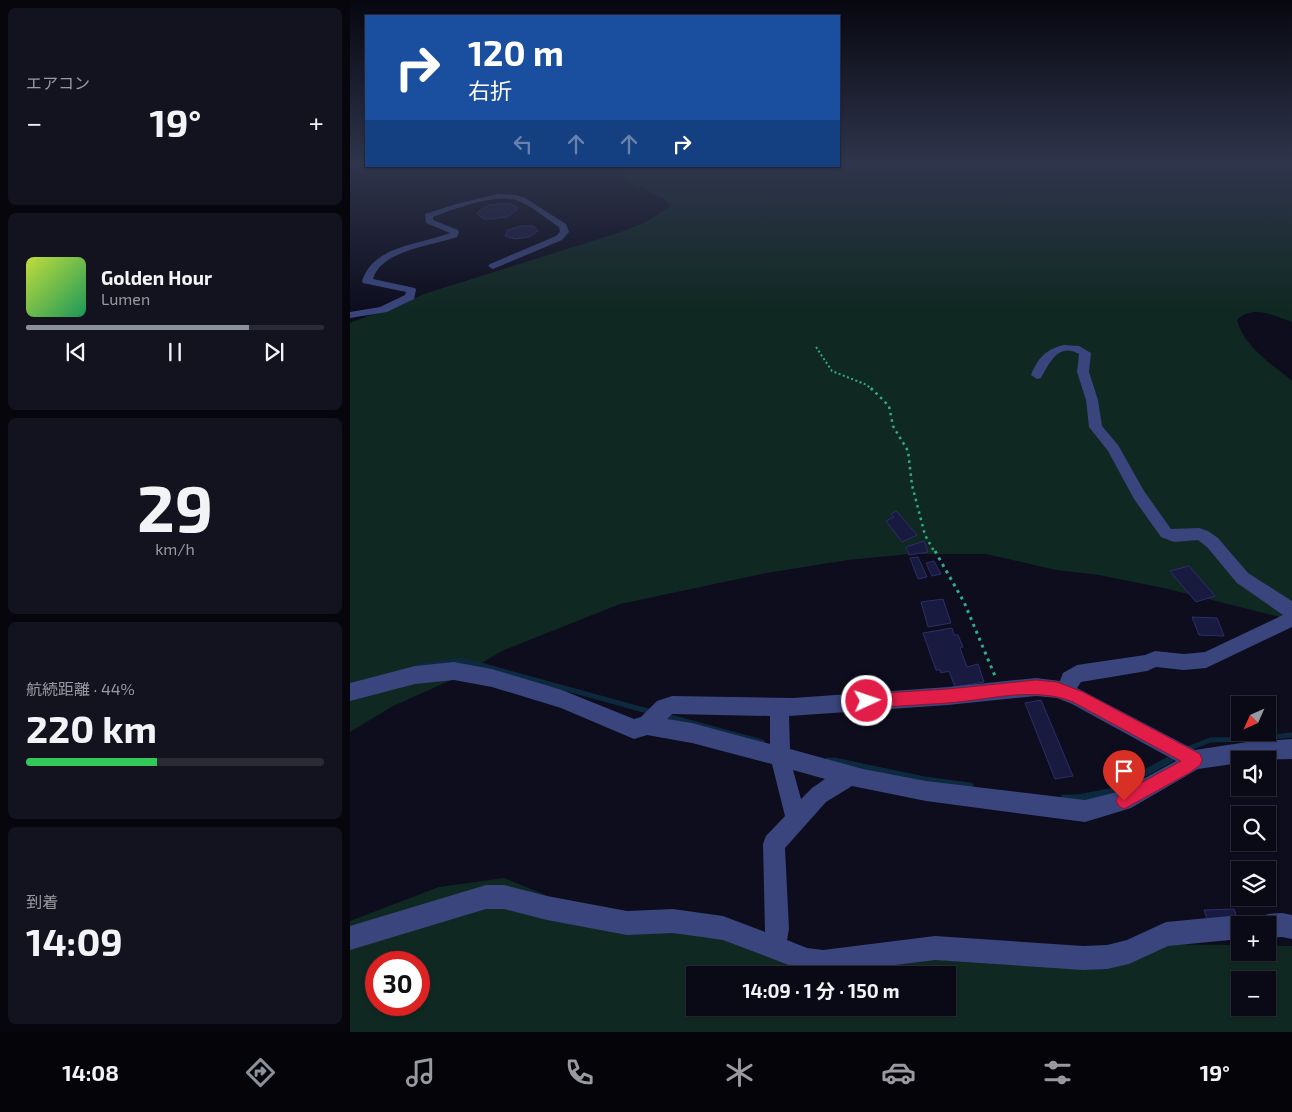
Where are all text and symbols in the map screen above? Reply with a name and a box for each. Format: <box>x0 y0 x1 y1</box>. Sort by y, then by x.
text: 120 m <box>468 31 564 73</box>
icon: right <box>385 35 450 100</box>
text: エアコン <box>26 73 90 92</box>
text: 右折 <box>468 77 512 103</box>
text: 19° <box>150 99 201 145</box>
text: − <box>26 105 42 139</box>
text: + <box>309 105 324 139</box>
icon: left <box>509 130 537 158</box>
icon: ahead <box>562 130 590 158</box>
icon: ahead <box>615 130 643 158</box>
icon: right <box>668 130 696 158</box>
text: Golden Hour <box>101 266 212 289</box>
text: Lumen <box>101 289 150 308</box>
icon: previous <box>62 338 90 366</box>
icon: pause <box>161 338 189 366</box>
icon: next <box>260 338 288 366</box>
text: 29 <box>137 467 213 545</box>
text: km/h <box>155 539 195 558</box>
position arrow <box>840 674 892 726</box>
text: 航続距離 · 44% <box>26 679 135 698</box>
north arrow <box>1231 696 1276 741</box>
map controls <box>1231 696 1276 1016</box>
text: 220 km <box>26 705 157 751</box>
pin <box>1103 750 1145 801</box>
button: sound <box>1231 751 1276 796</box>
icon: arrive <box>1110 757 1138 785</box>
button: search <box>1231 806 1276 851</box>
button: layers <box>1231 861 1276 906</box>
text: 到着 <box>26 892 58 911</box>
button: + <box>1231 916 1276 961</box>
text: 14:09 <box>26 918 123 964</box>
speed limit sign: 30 <box>365 951 430 1016</box>
button: − <box>1231 971 1276 1016</box>
text: 14:09 · 1 分 · 150 m <box>742 979 900 1002</box>
icon: directions <box>243 1055 278 1090</box>
icon: music <box>403 1055 438 1090</box>
icon: phone <box>562 1055 597 1090</box>
icon: climate <box>722 1055 757 1090</box>
icon: car <box>881 1055 916 1090</box>
icon: filters <box>1040 1055 1075 1090</box>
text: 14:08 <box>62 1059 119 1085</box>
text: 19° <box>1200 1059 1230 1085</box>

